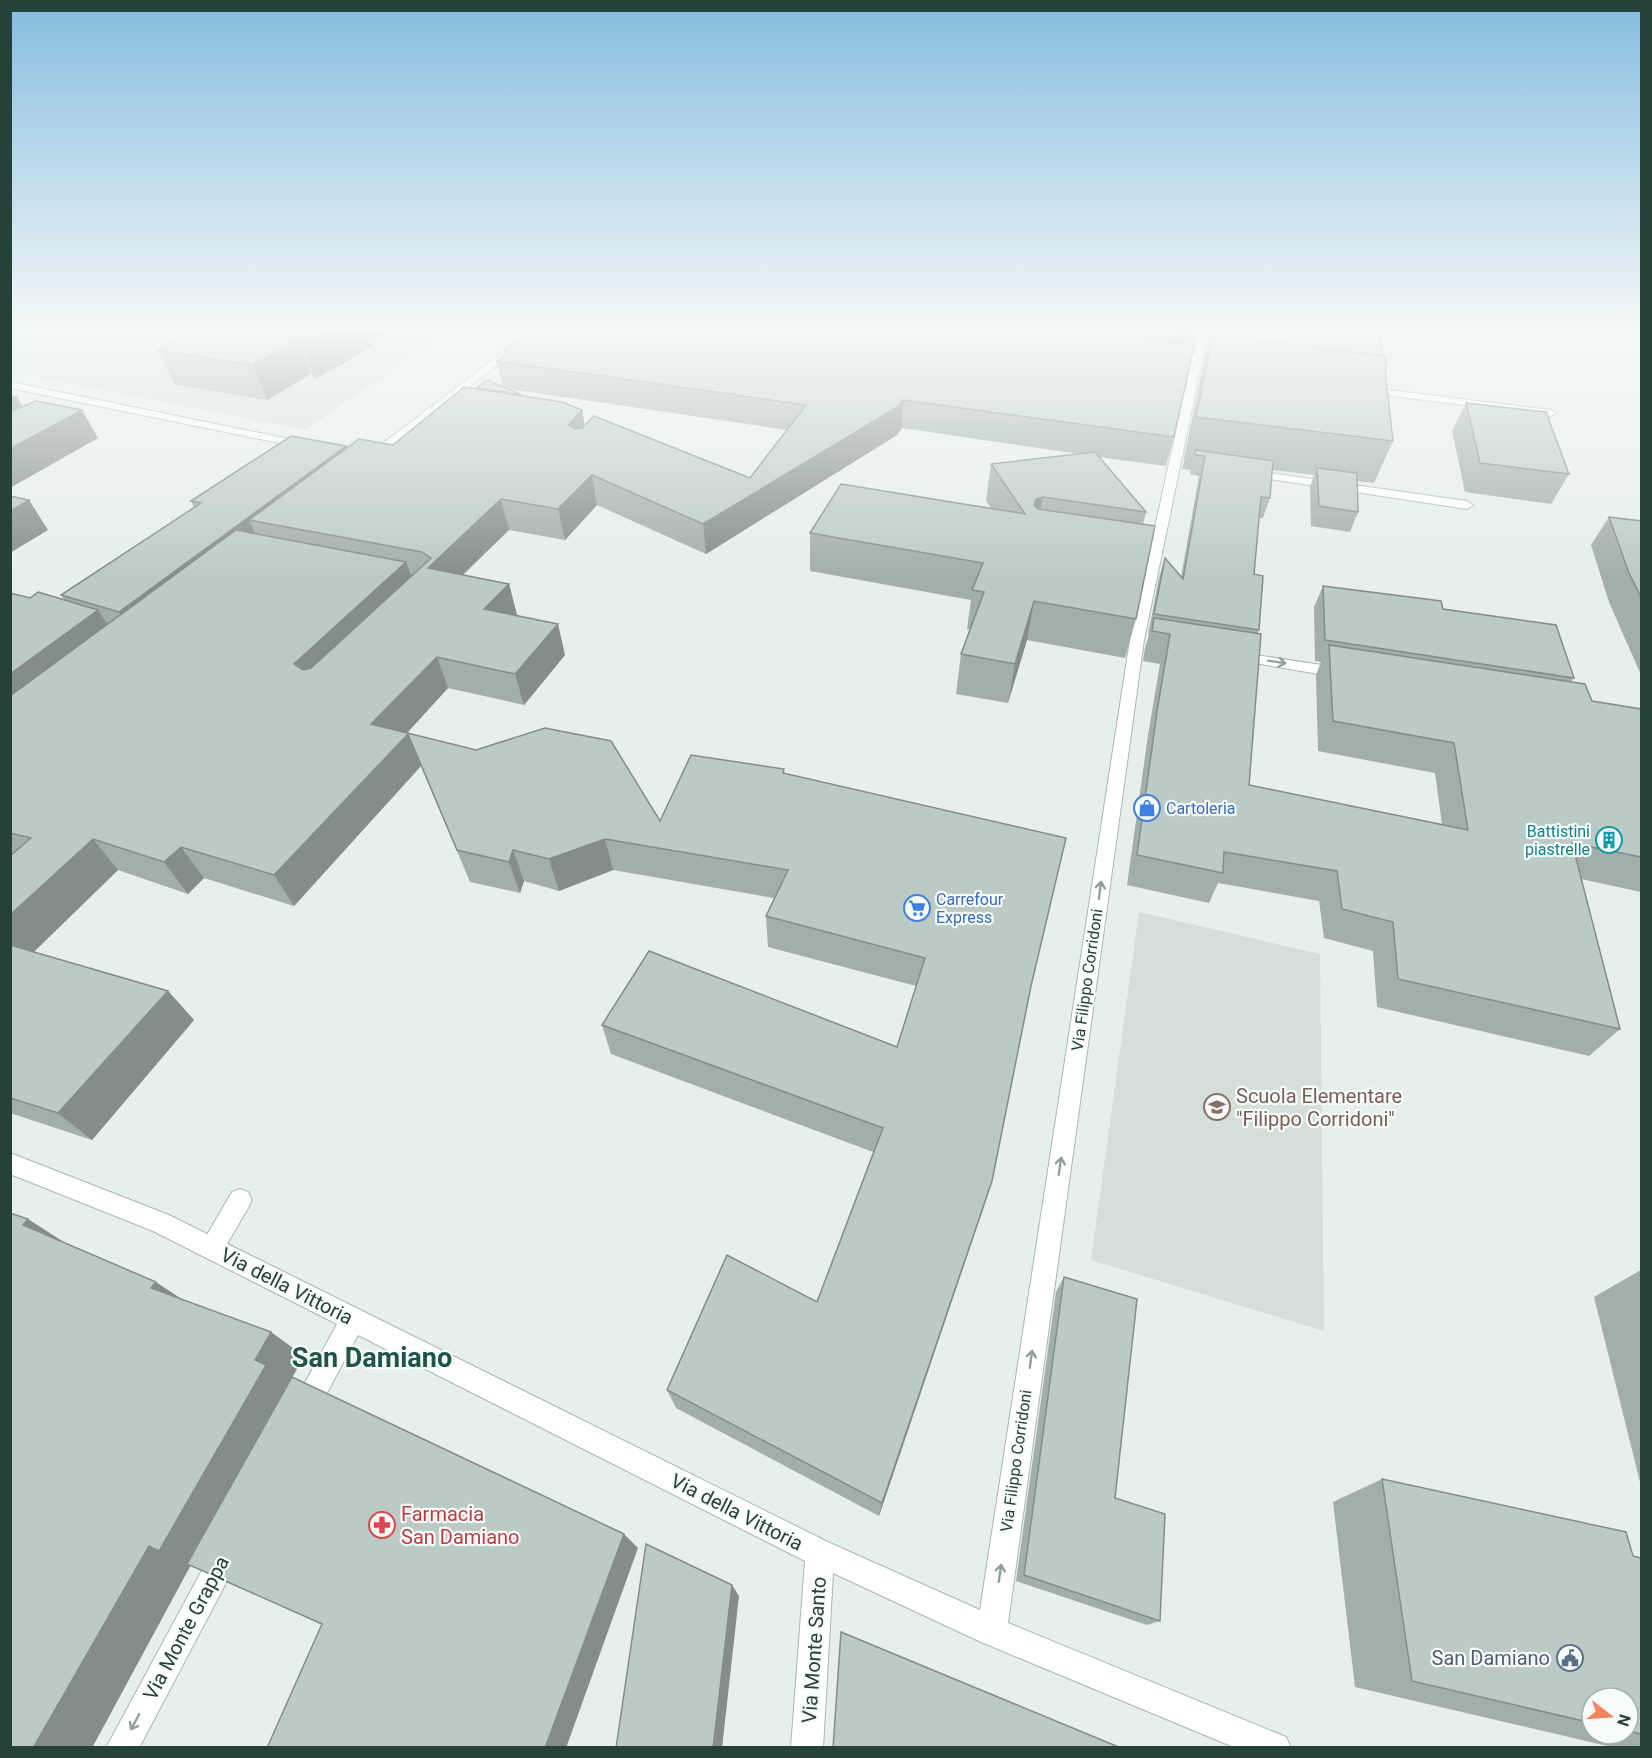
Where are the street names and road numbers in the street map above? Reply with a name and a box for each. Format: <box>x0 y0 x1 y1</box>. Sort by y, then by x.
street label: Via Filippo Corridoni <box>1068 908 1106 1052</box>
street label: Via della Vittoria <box>217 1242 357 1330</box>
street label: Via Filippo Corridoni <box>997 1389 1035 1533</box>
street label: Via della Vittoria <box>667 1468 807 1556</box>
street label: Via Monte Grappa <box>138 1552 234 1704</box>
street label: Via Monte Santo <box>797 1576 831 1724</box>

